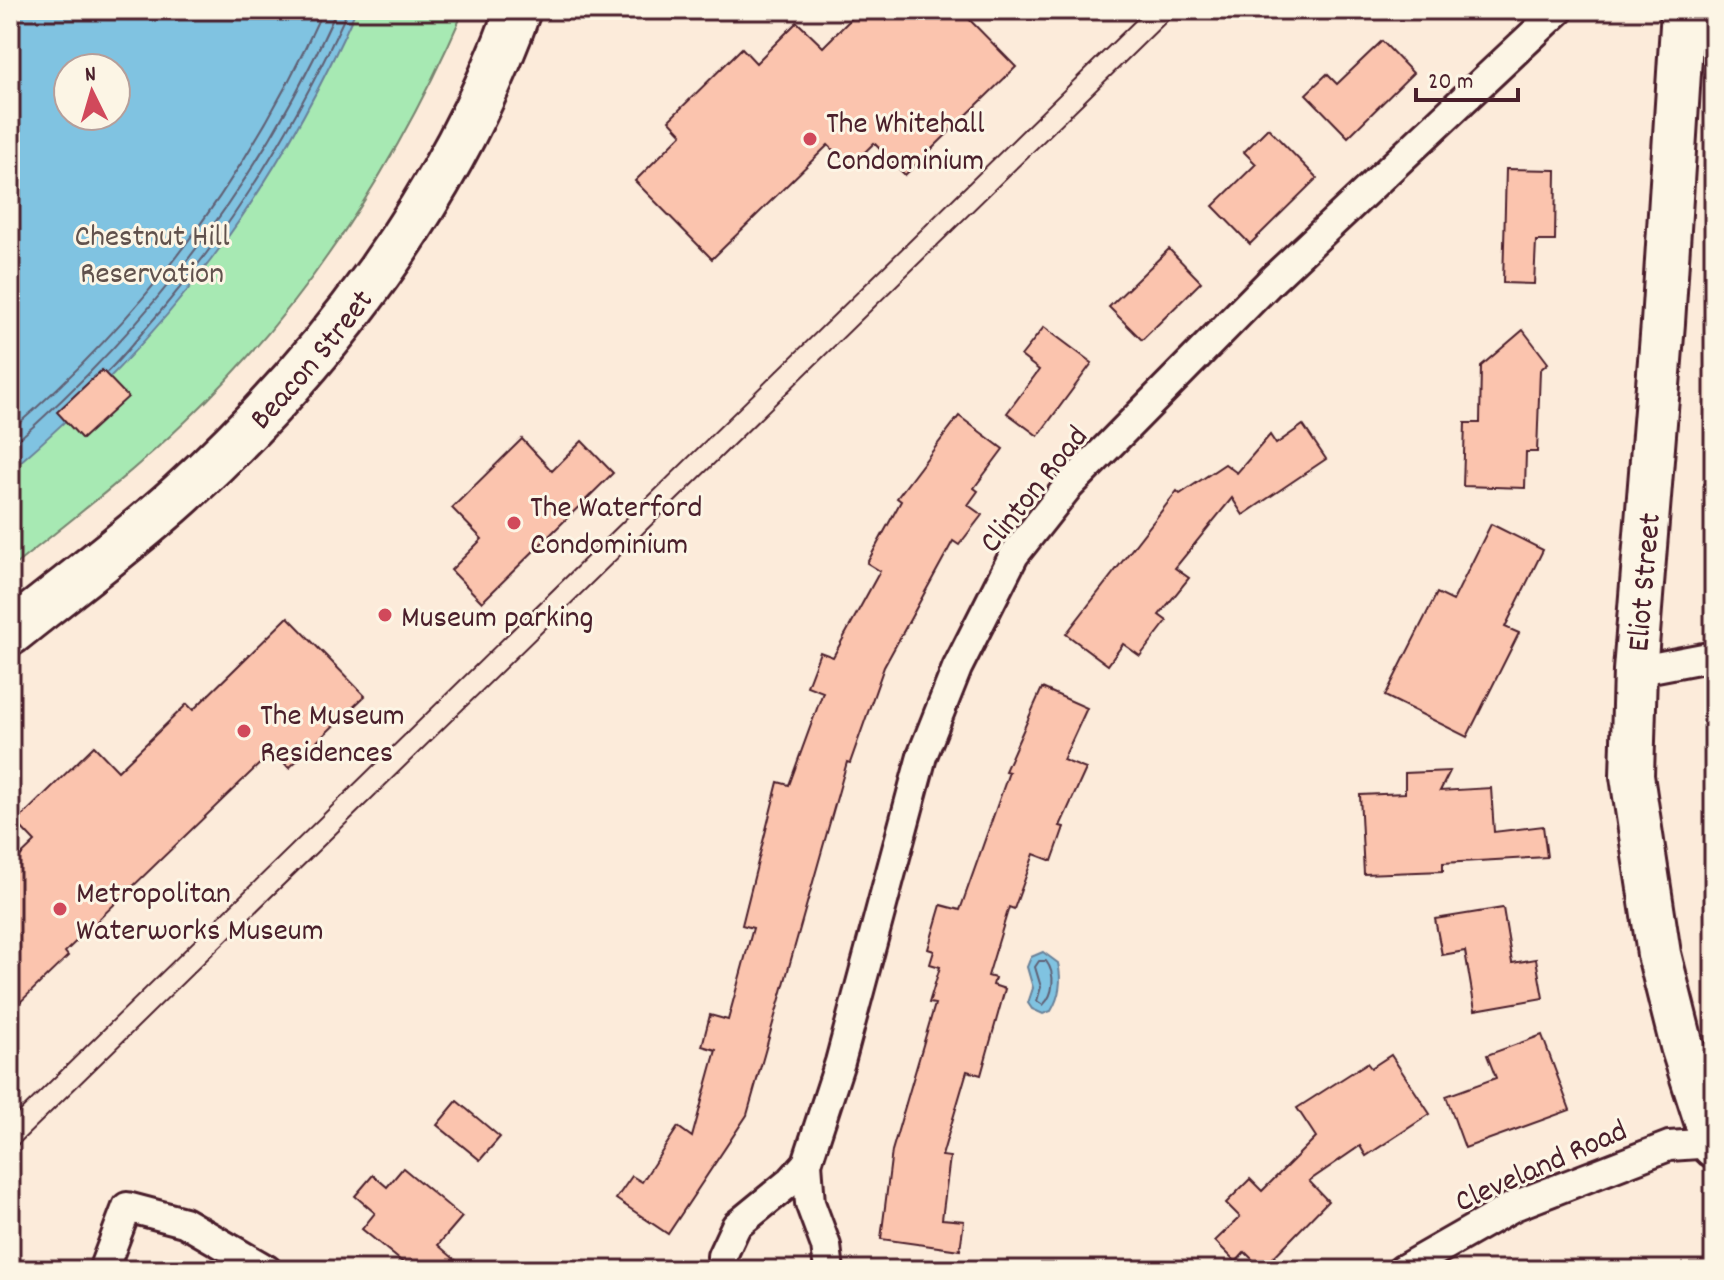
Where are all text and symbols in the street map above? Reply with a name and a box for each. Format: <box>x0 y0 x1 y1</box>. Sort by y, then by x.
north arrow <box>52 52 132 132</box>
scale bar <box>1416 52 1518 102</box>
text: N <box>84 60 97 91</box>
text: 20 m <box>1428 66 1474 100</box>
place label: The Whitehall Condominium <box>826 103 985 186</box>
marker: The Whitehall Condominium <box>801 130 819 148</box>
park label: Chestnut Hill Reservation <box>74 216 230 299</box>
street label: Beacon Street <box>241 281 387 442</box>
street label: Clinton Road <box>970 418 1102 565</box>
place label: The Waterford Condominium <box>530 487 702 570</box>
street label: Eliot Street <box>1618 511 1676 654</box>
marker: The Waterford Condominium <box>505 514 523 532</box>
place label: Museum parking <box>401 597 594 643</box>
marker: Museum parking <box>376 606 394 624</box>
place label: The Museum Residences <box>260 695 405 778</box>
marker: The Museum Residences <box>235 722 253 740</box>
place label: Metropolitan Waterworks Museum <box>76 873 324 956</box>
marker: Metropolitan Waterworks Museum <box>51 900 69 918</box>
street label: Cleveland Road <box>1448 1110 1636 1227</box>

